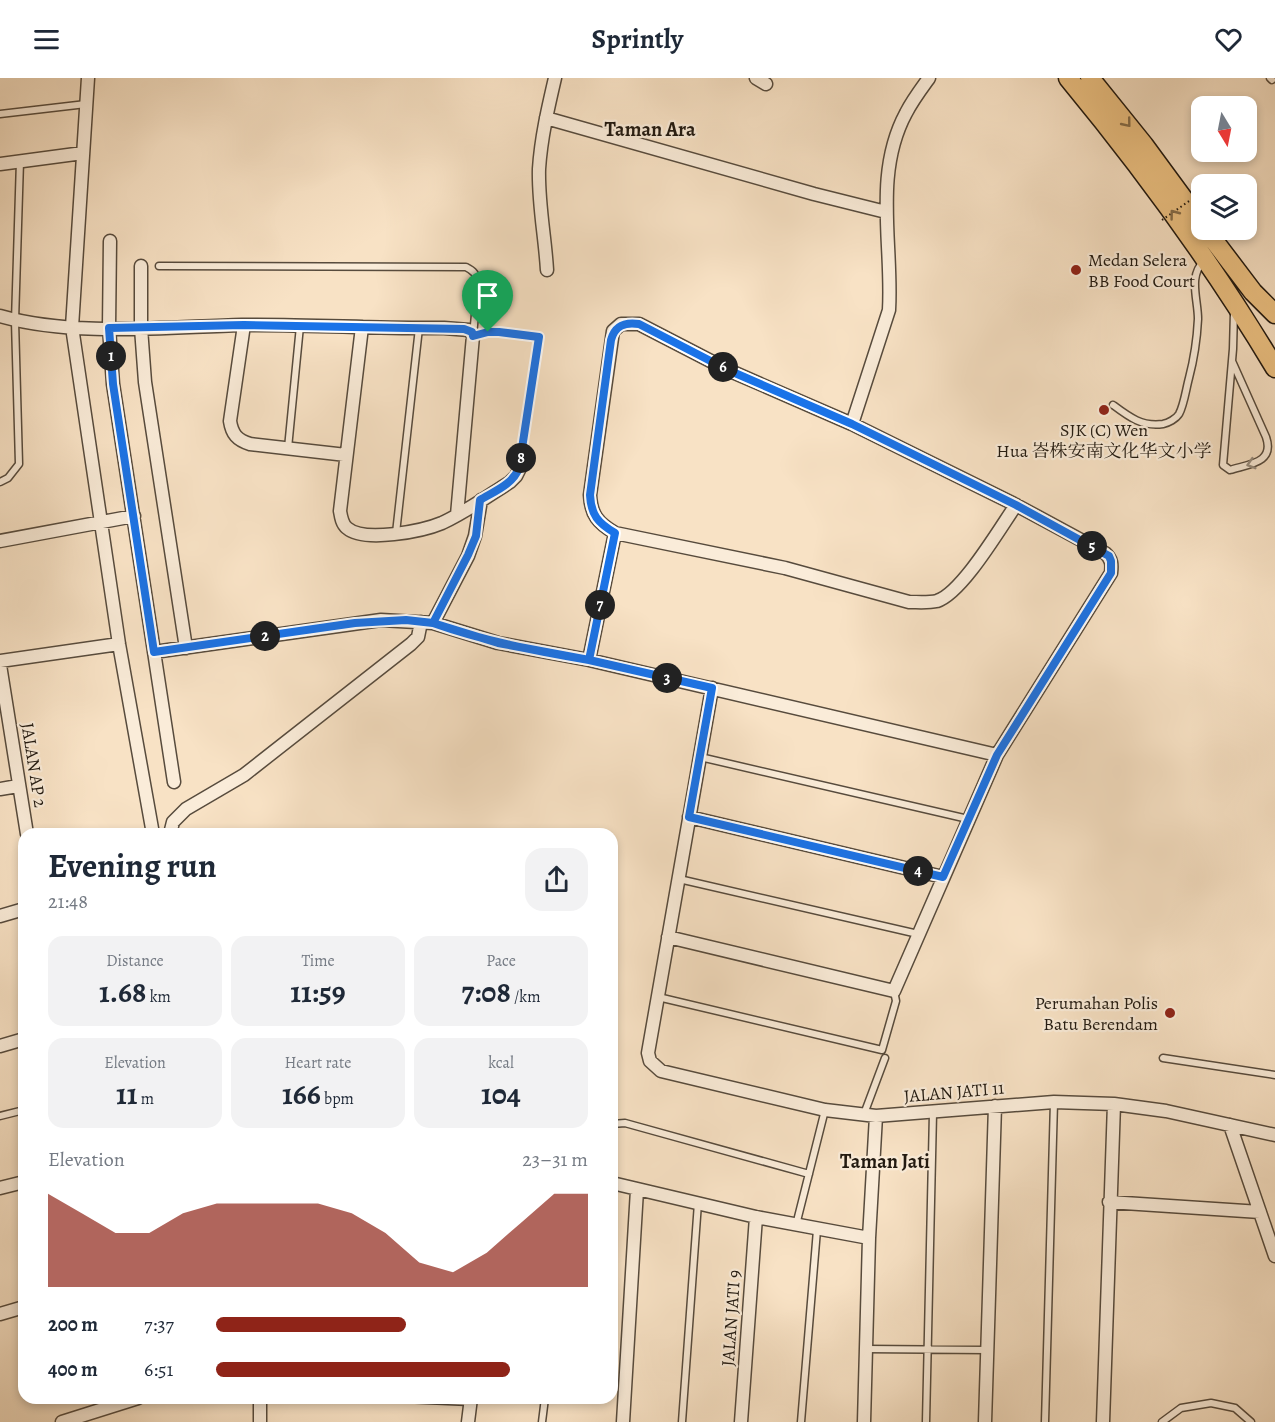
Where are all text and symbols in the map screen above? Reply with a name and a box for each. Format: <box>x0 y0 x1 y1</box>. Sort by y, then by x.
text: Sprintly <box>592 21 683 57</box>
icon: menu <box>30 23 63 56</box>
icon: heart <box>1212 23 1245 56</box>
north arrow <box>1191 96 1257 162</box>
map controls <box>1191 96 1257 240</box>
district label: Taman Ara <box>604 116 696 143</box>
one-way arrow <box>1119 116 1130 127</box>
button: layers <box>1191 174 1257 240</box>
one-way arrow <box>1170 210 1181 221</box>
place label: Medan Selera BB Food Court <box>1088 248 1195 293</box>
marker: Medan Selera BB Food Court <box>1069 263 1083 277</box>
pin <box>462 270 513 332</box>
icon: arrive <box>471 279 504 312</box>
pin: 1 <box>96 341 126 371</box>
text: 1 <box>108 345 114 367</box>
pin: 6 <box>708 352 738 382</box>
text: 6 <box>719 356 727 378</box>
marker: SJK (C) Wen Hua 峇株安南文化华文小学 <box>1097 403 1111 417</box>
place label: SJK (C) Wen Hua 峇株安南文化华文小学 <box>996 418 1212 463</box>
pin: 8 <box>506 443 536 473</box>
text: 8 <box>517 447 525 469</box>
one-way arrow <box>1246 457 1257 469</box>
pin: 5 <box>1077 531 1107 561</box>
text: 5 <box>1089 535 1095 557</box>
pin: 7 <box>585 590 615 620</box>
text: 7 <box>597 594 603 616</box>
pin: 2 <box>250 621 280 651</box>
text: 2 <box>261 625 269 647</box>
pin: 3 <box>652 663 682 693</box>
text: 3 <box>664 667 670 689</box>
street label: JALAN AP 2 <box>15 721 53 809</box>
text: Evening run <box>48 843 217 888</box>
button: share <box>525 848 588 911</box>
pin: 4 <box>903 856 933 886</box>
text: 4 <box>914 860 922 882</box>
text: 21:48 <box>48 888 88 915</box>
text: Distance <box>106 950 164 972</box>
text: Time <box>301 950 335 972</box>
text: Pace <box>486 950 516 972</box>
text: 1.68 <box>99 972 146 1012</box>
text: 11:59 <box>290 972 346 1012</box>
text: 7:08 <box>461 972 511 1012</box>
text: km <box>146 986 171 1008</box>
text: /km <box>511 986 541 1008</box>
place label: Perumahan Polis Batu Berendam <box>1035 991 1158 1036</box>
marker: Perumahan Polis Batu Berendam <box>1163 1006 1177 1020</box>
text: Elevation <box>104 1052 166 1074</box>
text: Heart rate <box>285 1052 351 1074</box>
text: kcal <box>488 1052 514 1074</box>
text: 11 <box>116 1074 138 1114</box>
text: 166 <box>282 1074 321 1114</box>
text: 104 <box>481 1074 521 1114</box>
street label: JALAN JATI 11 <box>903 1076 1005 1108</box>
text: m <box>138 1088 154 1110</box>
text: bpm <box>321 1088 354 1110</box>
text: Elevation <box>48 1146 125 1173</box>
text: 23–31 m <box>522 1146 588 1173</box>
district label: Taman Jati <box>840 1148 930 1175</box>
street label: JALAN JATI 9 <box>716 1269 746 1367</box>
text: 200 m <box>48 1311 98 1338</box>
text: 7:37 <box>144 1311 174 1338</box>
text: 400 m <box>48 1356 98 1383</box>
text: 6:51 <box>144 1356 173 1383</box>

